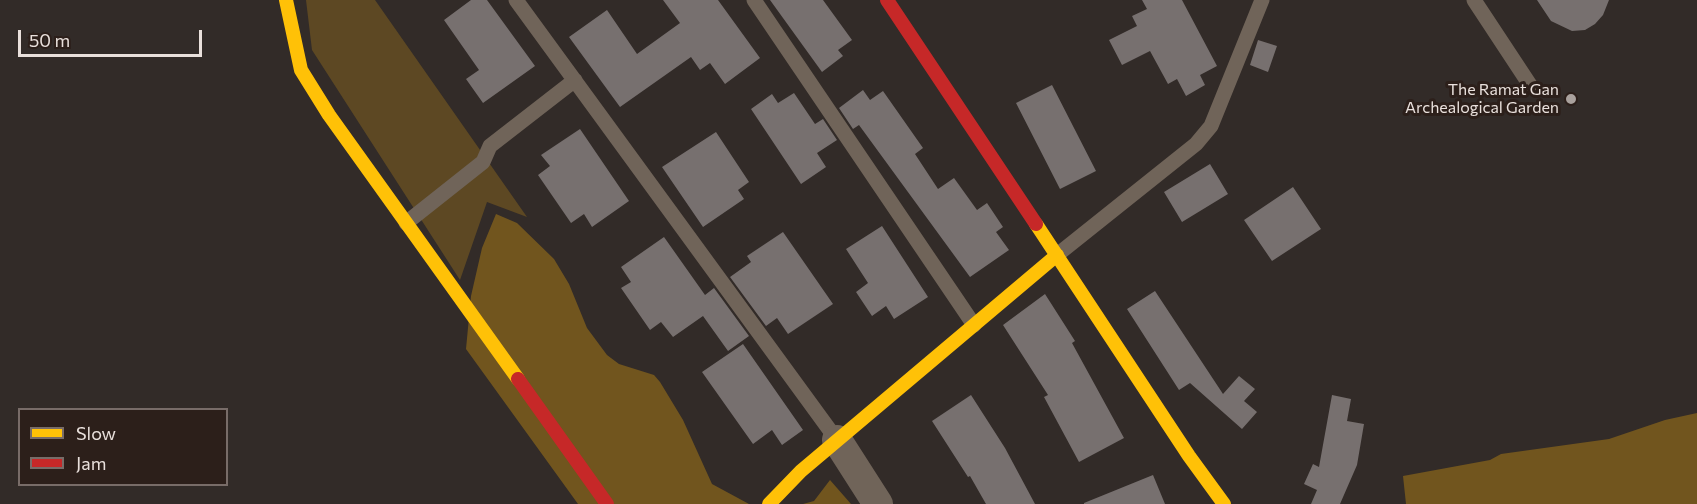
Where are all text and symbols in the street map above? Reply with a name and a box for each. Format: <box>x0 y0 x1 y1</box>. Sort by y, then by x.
scale bar <box>21 18 206 56</box>
text: 50 m <box>29 29 70 51</box>
place label: The Ramat Gan Archealogical Garden <box>1405 80 1559 118</box>
marker: The Ramat Gan Archealogical Garden <box>1564 92 1578 106</box>
legend <box>18 408 228 486</box>
text: Slow <box>76 422 116 444</box>
text: Jam <box>76 452 106 474</box>

